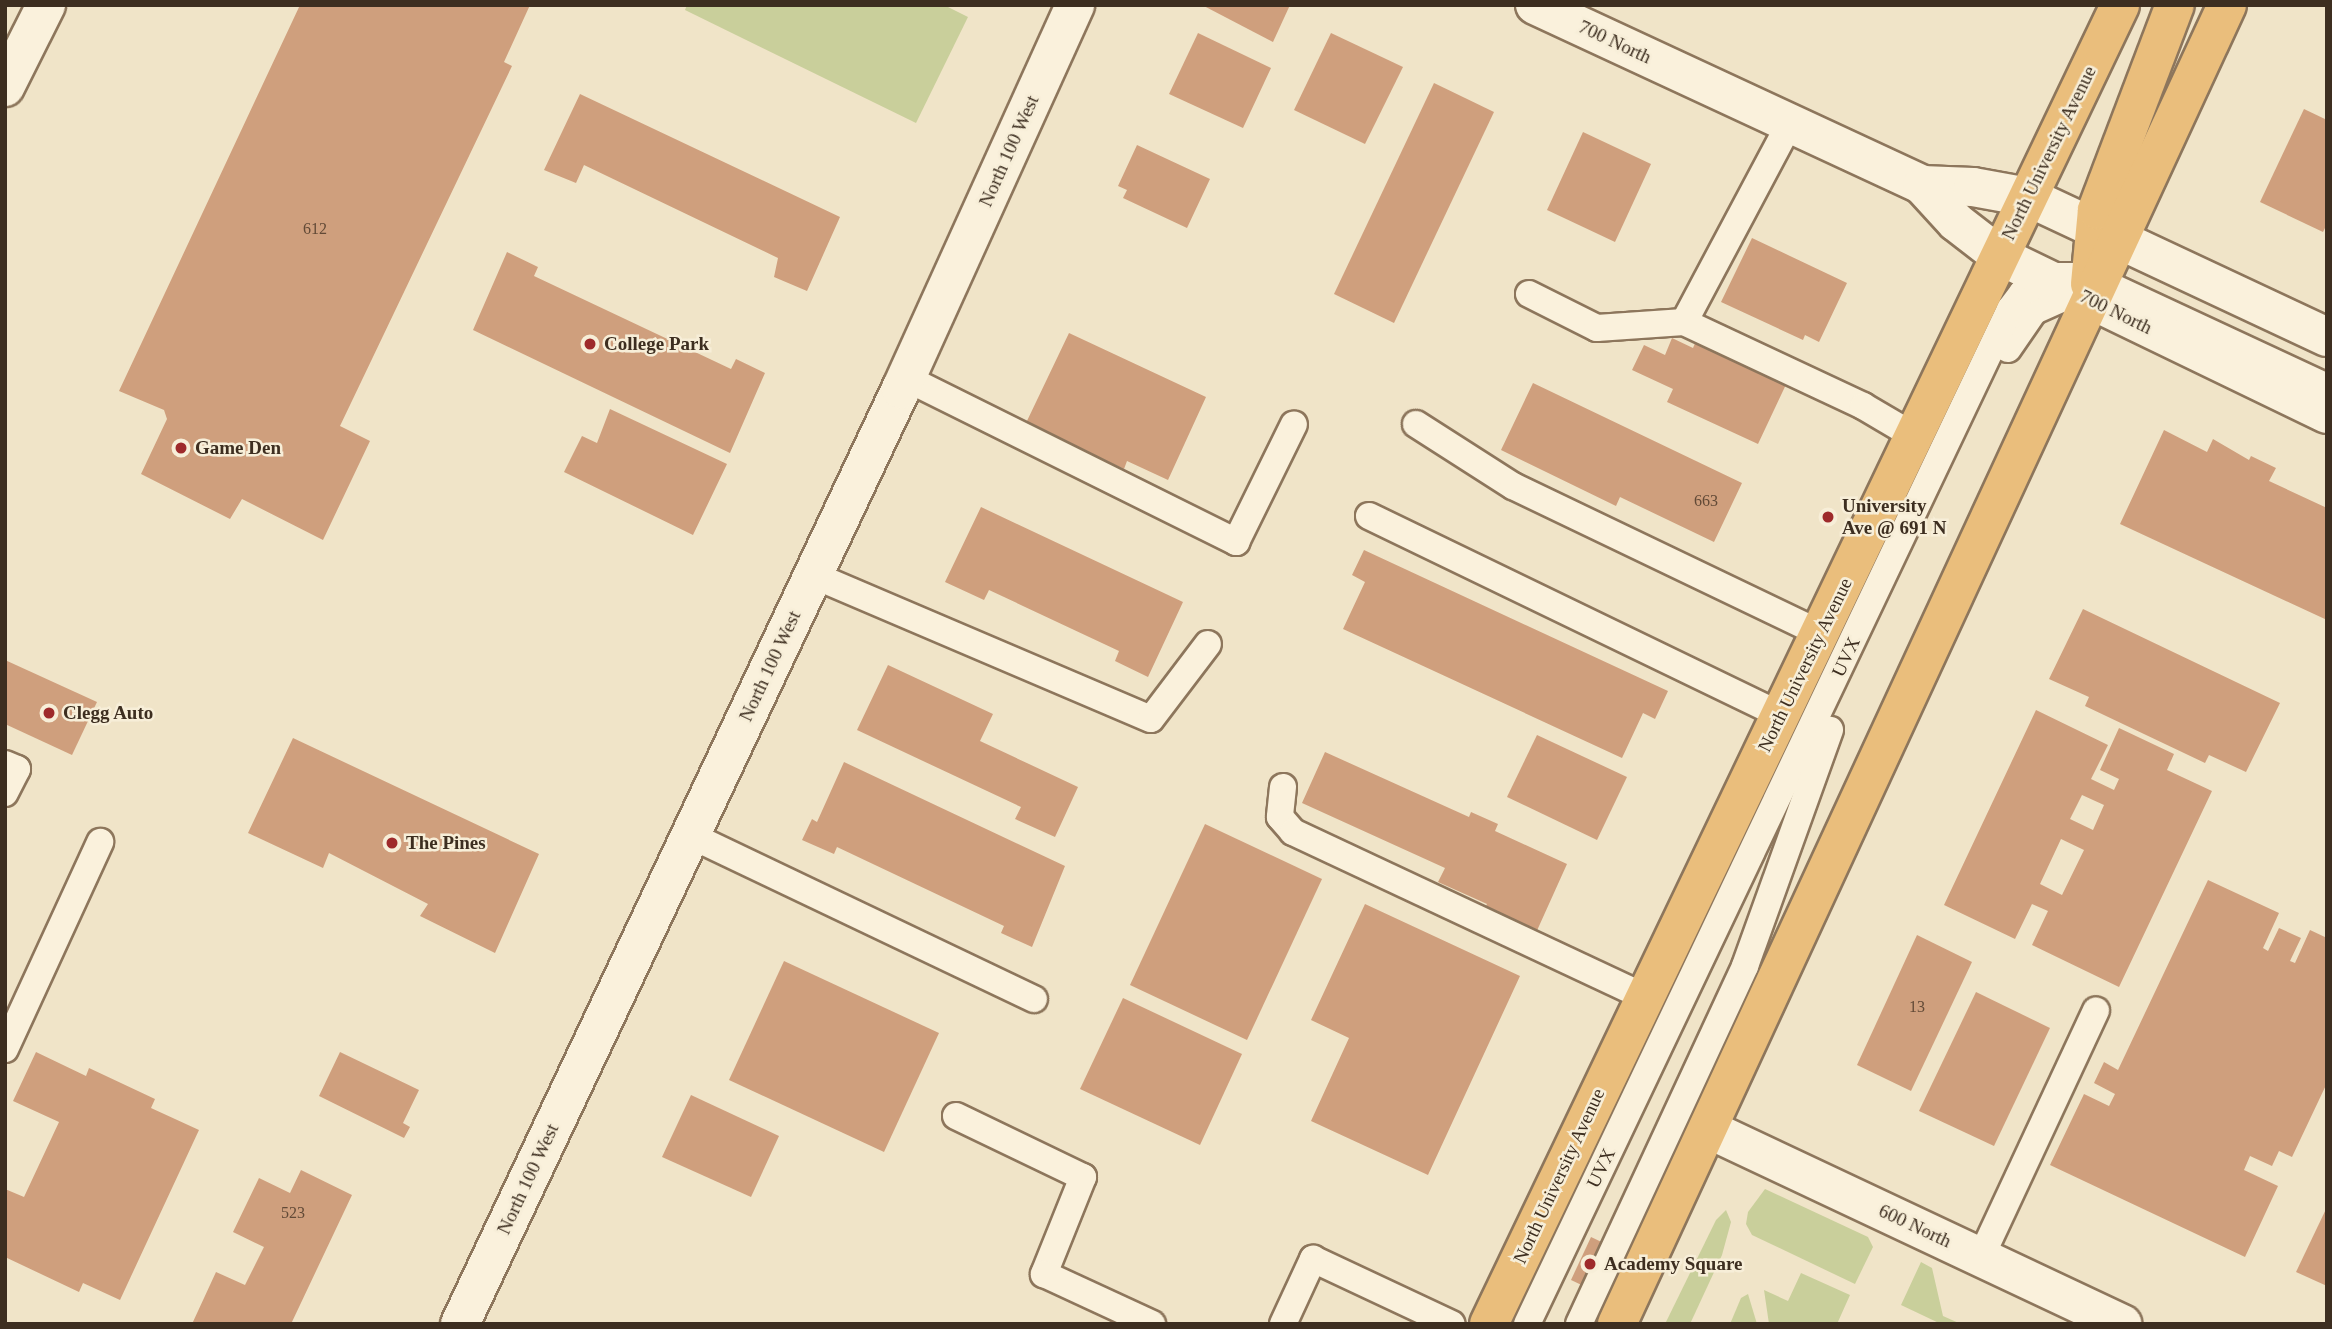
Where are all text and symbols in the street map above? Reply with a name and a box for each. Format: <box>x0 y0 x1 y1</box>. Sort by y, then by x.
street label: 700 North <box>1575 15 1655 69</box>
street label: North University Avenue <box>1997 62 2101 244</box>
street label: North 100 West <box>974 92 1044 210</box>
house number: 612 <box>303 219 327 239</box>
street label: 700 North <box>2076 285 2156 339</box>
place label: College Park <box>604 333 709 355</box>
marker: College Park <box>582 336 598 352</box>
place label: Game Den <box>195 437 281 459</box>
marker: Game Den <box>173 440 189 456</box>
house number: 663 <box>1694 491 1718 511</box>
place label: University Ave @ 691 N <box>1842 495 1946 539</box>
marker: University Ave @ 691 N <box>1820 509 1836 525</box>
street label: North University Avenue <box>1753 574 1857 756</box>
street label: North 100 West <box>734 607 806 725</box>
street label: UVX <box>1827 634 1865 680</box>
place label: Clegg Auto <box>63 702 154 724</box>
marker: Clegg Auto <box>41 705 57 721</box>
place label: The Pines <box>406 832 486 854</box>
marker: The Pines <box>384 835 400 851</box>
house number: 13 <box>1909 997 1925 1017</box>
street label: North University Avenue <box>1508 1084 1610 1268</box>
street label: North 100 West <box>492 1120 564 1238</box>
street label: UVX <box>1582 1145 1620 1191</box>
street label: 600 North <box>1875 1199 1955 1253</box>
house number: 523 <box>281 1203 305 1223</box>
place label: Academy Square <box>1604 1253 1742 1275</box>
marker: Academy Square <box>1582 1256 1598 1272</box>

